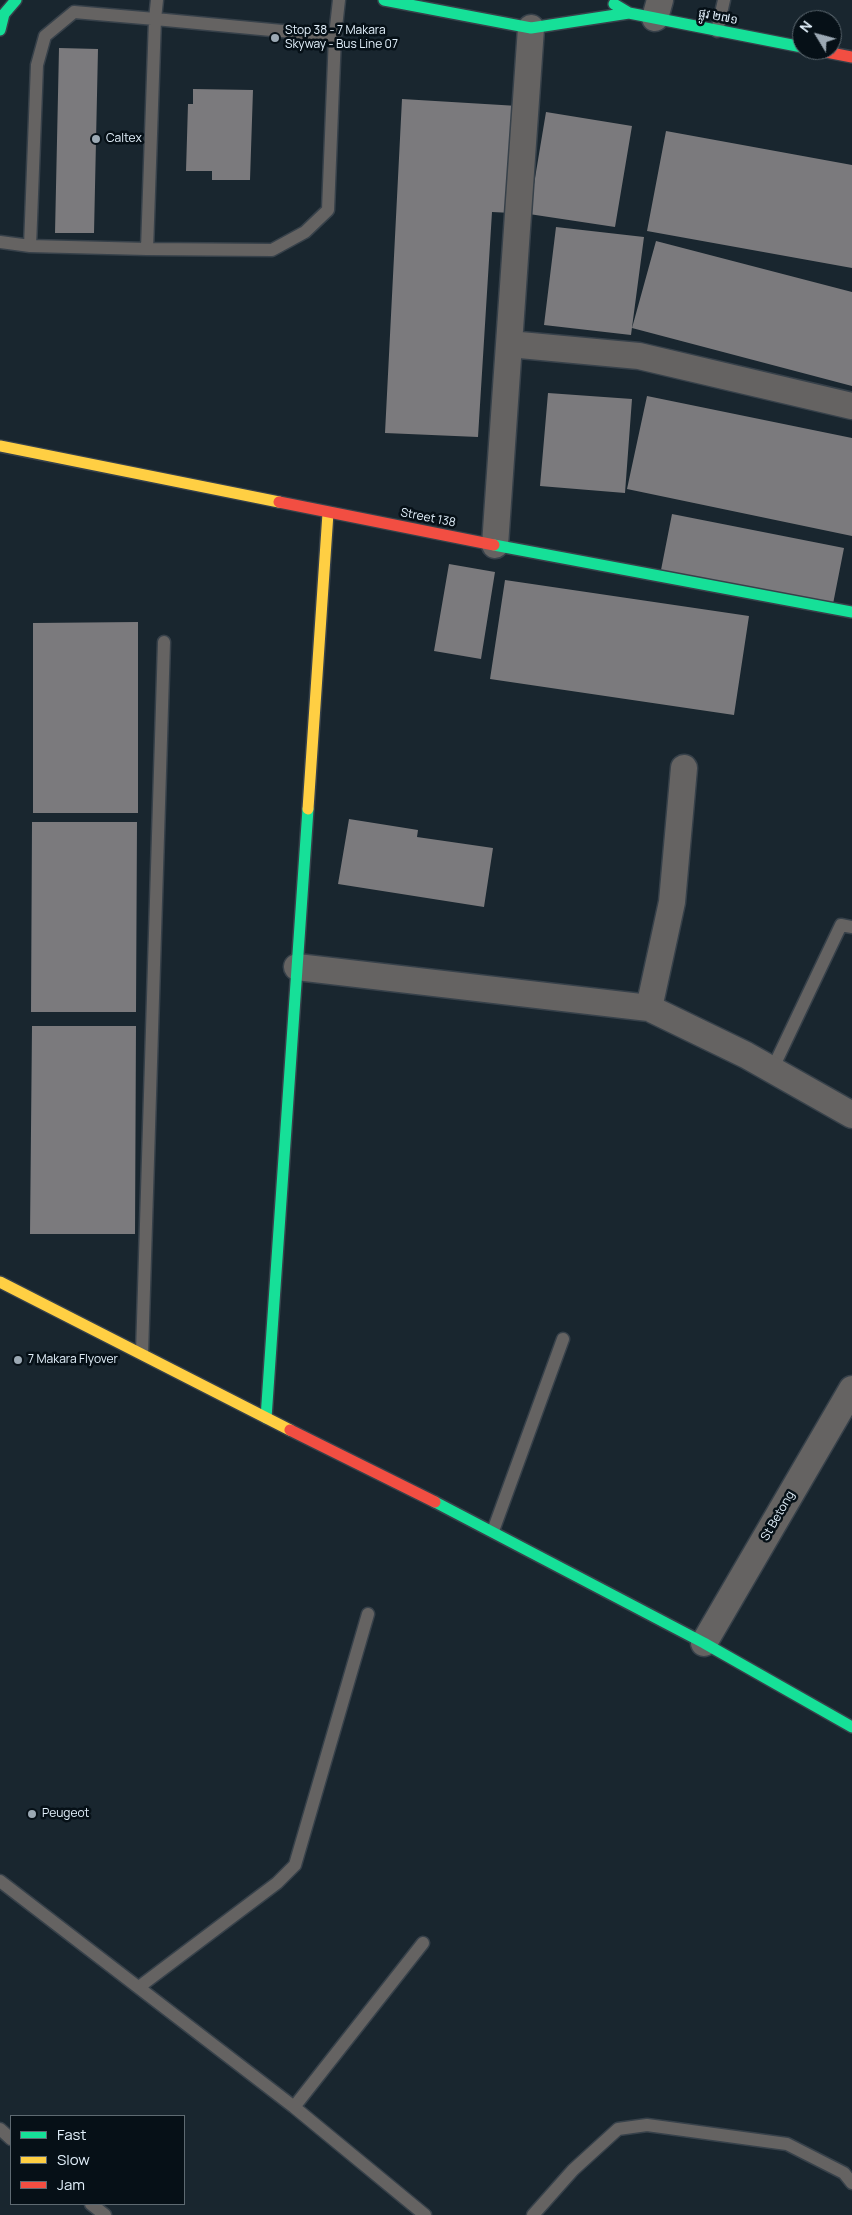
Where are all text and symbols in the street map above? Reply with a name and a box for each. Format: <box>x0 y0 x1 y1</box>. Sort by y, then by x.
street label: ផ្លូវ ២៧១ <box>697 6 739 28</box>
north arrow <box>792 10 842 60</box>
text: N <box>795 17 816 36</box>
place label: Stop 38 - 7 Makara Skyway - Bus Line 07 <box>285 24 398 52</box>
marker: Stop 38 - 7 Makara Skyway - Bus Line 07 <box>269 32 281 44</box>
place label: Caltex <box>106 132 142 146</box>
marker: Caltex <box>90 133 102 145</box>
street label: Street 138 <box>399 506 457 530</box>
place label: 7 Makara Flyover <box>28 1353 118 1367</box>
marker: 7 Makara Flyover <box>12 1354 24 1366</box>
street label: St Betong <box>758 1489 798 1543</box>
place label: Peugeot <box>42 1807 89 1821</box>
marker: Peugeot <box>26 1808 38 1820</box>
legend <box>10 2115 185 2205</box>
text: Fast <box>57 2124 86 2145</box>
text: Slow <box>57 2149 90 2170</box>
text: Jam <box>57 2174 85 2195</box>

